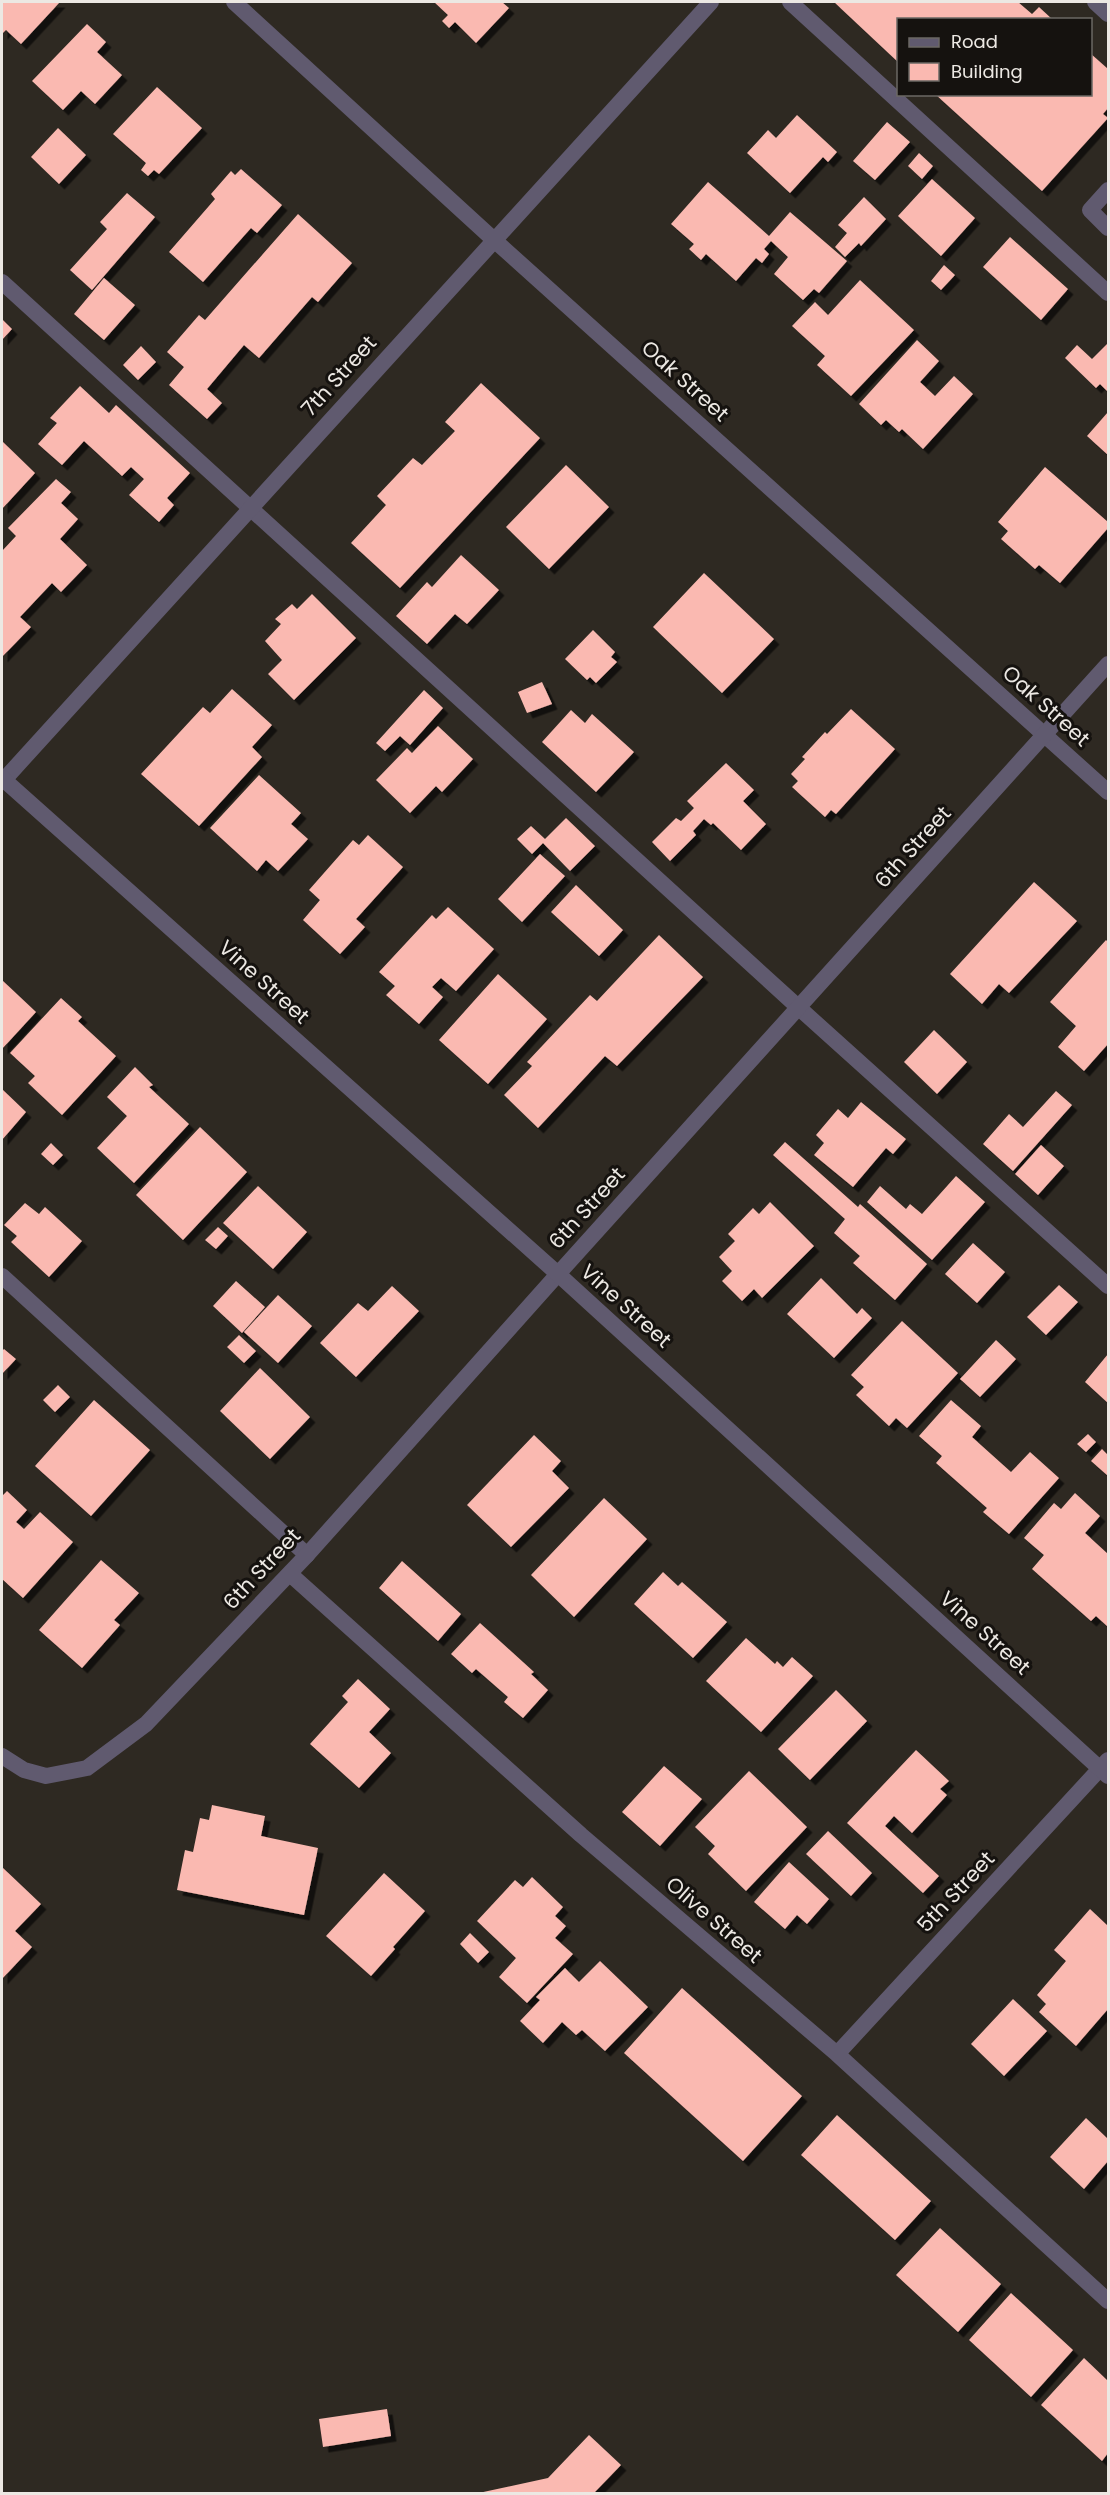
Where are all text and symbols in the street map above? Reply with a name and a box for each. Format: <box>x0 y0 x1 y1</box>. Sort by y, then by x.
legend <box>897 18 1092 96</box>
text: Road <box>951 29 998 54</box>
text: Building <box>951 59 1023 84</box>
street label: 7th Street <box>295 329 383 422</box>
street label: Oak Street <box>635 334 735 428</box>
street label: Oak Street <box>996 659 1096 753</box>
street label: 6th Street <box>868 799 957 894</box>
street label: Vine Street <box>213 933 316 1030</box>
street label: 6th Street <box>542 1160 631 1255</box>
street label: Vine Street <box>575 1257 678 1354</box>
street label: 6th Street <box>216 1522 307 1616</box>
street label: Vine Street <box>934 1584 1037 1681</box>
street label: 5th Street <box>910 1845 1001 1939</box>
street label: Olive Street <box>660 1870 769 1970</box>

